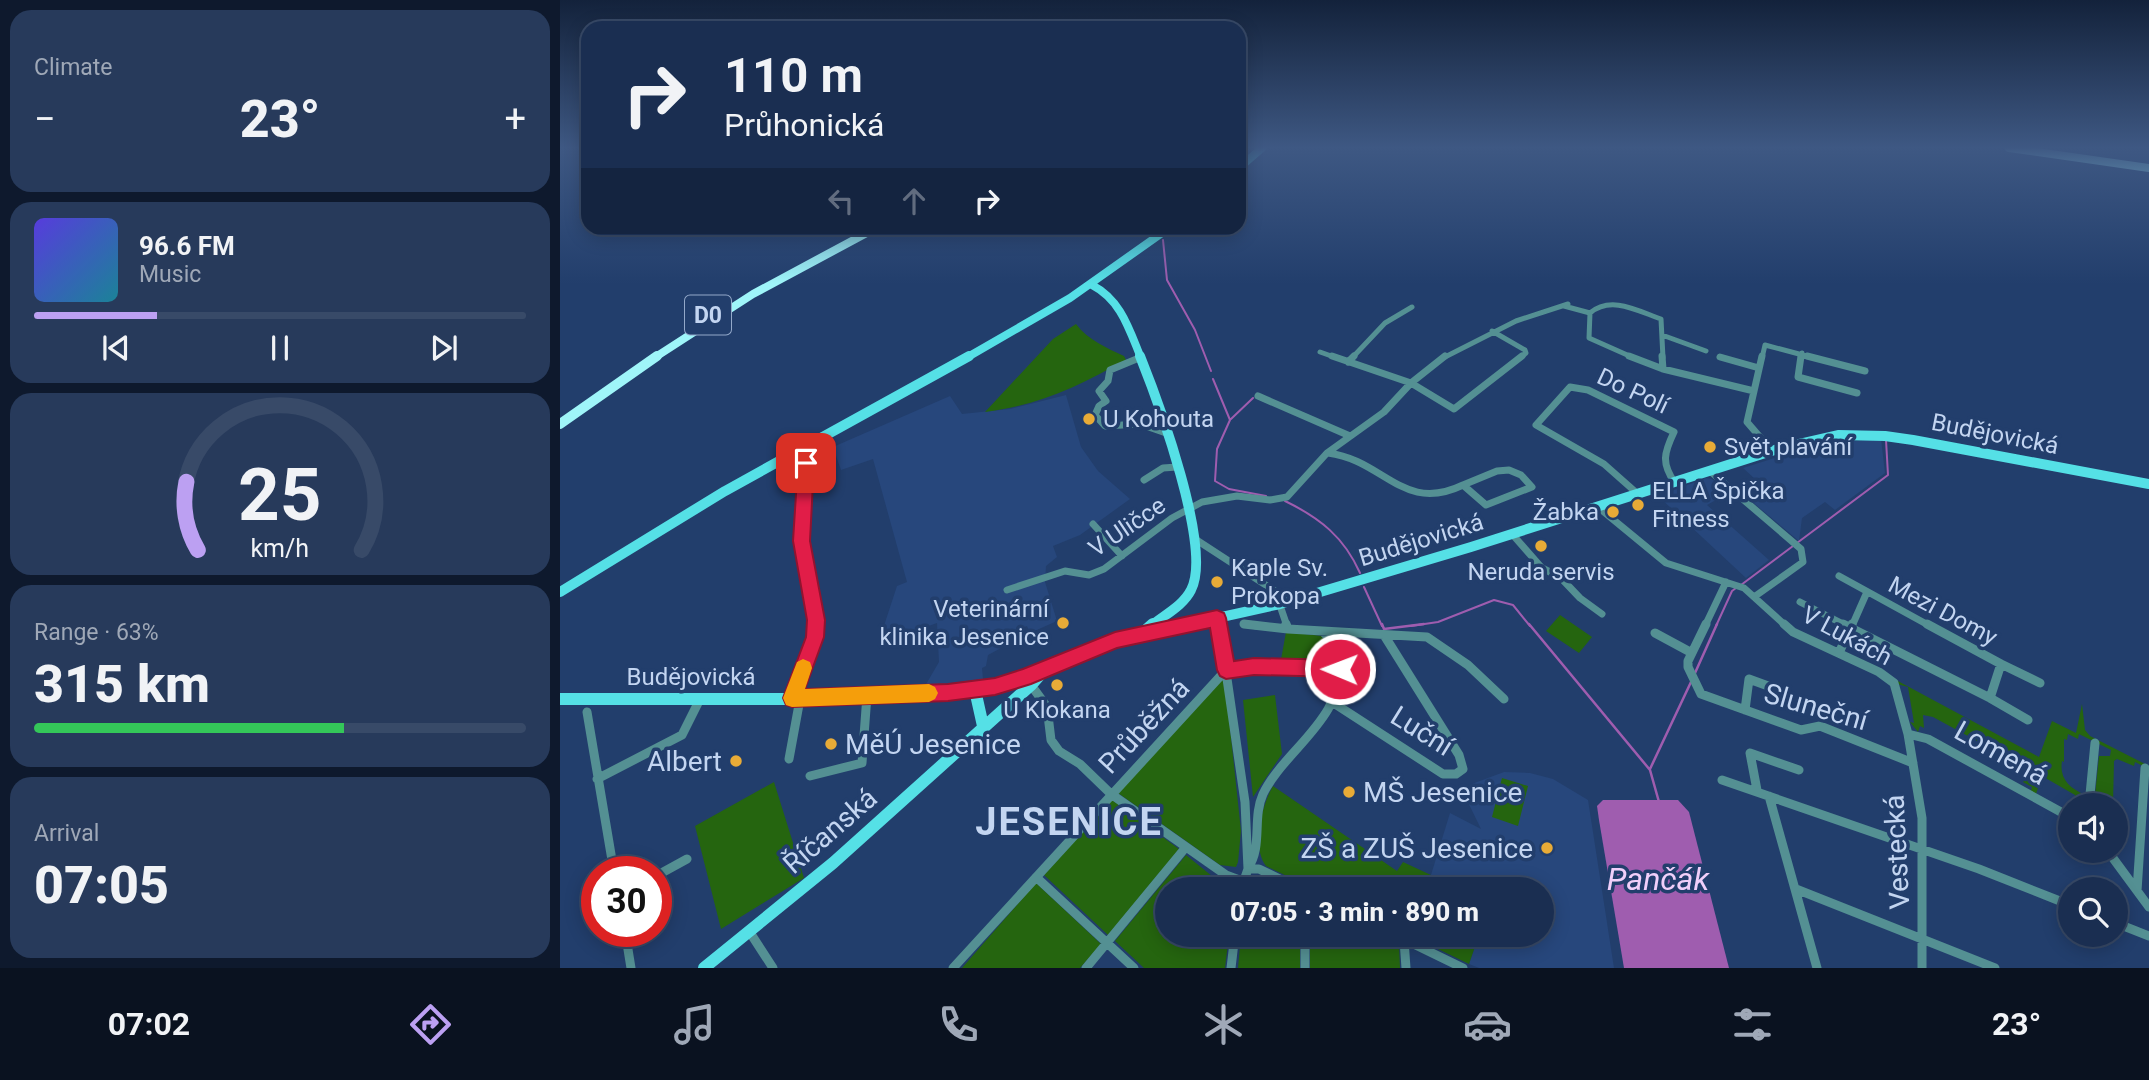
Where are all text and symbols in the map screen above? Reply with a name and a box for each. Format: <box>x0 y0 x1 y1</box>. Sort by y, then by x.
text: 110 m <box>724 47 863 104</box>
icon: right <box>609 49 700 140</box>
text: Climate <box>34 54 113 81</box>
text: 23° <box>240 89 320 150</box>
text: − <box>34 97 56 141</box>
text: + <box>504 97 526 141</box>
text: Průhonická <box>724 106 884 144</box>
icon: left <box>822 182 860 220</box>
icon: ahead <box>895 182 933 220</box>
icon: right <box>968 182 1006 220</box>
text: 96.6 FM <box>139 231 235 261</box>
text: Music <box>139 261 201 288</box>
road number: D0 <box>685 296 731 334</box>
icon: previous <box>97 329 135 367</box>
icon: pause <box>261 329 299 367</box>
icon: next <box>425 329 463 367</box>
street label: Do Polí <box>1593 362 1674 420</box>
place label: U Kohouta <box>1103 405 1214 433</box>
street label: Budějovická <box>1929 408 2061 460</box>
marker: U Kohouta <box>1081 411 1097 427</box>
pin <box>776 433 836 493</box>
place label: Svět plavání <box>1724 433 1853 461</box>
marker: Svět plavání <box>1702 439 1718 455</box>
icon: arrive <box>787 444 825 482</box>
text: 25 <box>238 452 322 538</box>
place label: ELLA Špička Fitness <box>1652 477 1785 533</box>
street label: V Uličce <box>1083 491 1171 563</box>
marker: ELLA Špička Fitness <box>1630 497 1646 513</box>
place label: Žabka <box>1533 498 1599 526</box>
marker: Žabka <box>1605 504 1621 520</box>
street label: Budějovická <box>1355 508 1487 572</box>
text: km/h <box>251 534 309 563</box>
marker: Neruda servis <box>1533 538 1549 554</box>
place label: Kaple Sv. Prokopa <box>1231 554 1328 610</box>
place label: Neruda servis <box>1467 558 1615 586</box>
street label: Mezi Domy <box>1884 571 2003 652</box>
marker: Kaple Sv. Prokopa <box>1209 574 1225 590</box>
place label: Veterinární klinika Jesenice <box>879 595 1050 651</box>
street label: V Lukách <box>1797 601 1897 671</box>
marker: Veterinární klinika Jesenice <box>1055 615 1071 631</box>
text: Range · 63% <box>34 619 159 646</box>
position arrow <box>1303 632 1377 706</box>
text: 315 km <box>34 654 210 715</box>
street label: Budějovická <box>627 663 755 691</box>
street label: Průběžná <box>1092 672 1196 780</box>
street label: Sluneční <box>1760 676 1873 738</box>
marker: U Klokana <box>1049 677 1065 693</box>
place label: U Klokana <box>1003 696 1111 724</box>
street label: Luční <box>1385 699 1460 763</box>
street label: Lomená <box>1949 714 2053 792</box>
place label: MěÚ Jesenice <box>845 728 1021 761</box>
marker: MěÚ Jesenice <box>823 736 839 752</box>
place label: Albert <box>647 745 722 778</box>
marker: Albert <box>728 753 744 769</box>
place label: MŠ Jesenice <box>1363 776 1522 809</box>
street label: Říčanská <box>776 781 884 881</box>
marker: MŠ Jesenice <box>1341 784 1357 800</box>
map controls <box>2058 793 2128 947</box>
button: sound <box>2058 793 2128 863</box>
street label: Vestecká <box>1878 794 1916 910</box>
district label: JESENICE <box>975 800 1163 844</box>
text: Arrival <box>34 820 99 847</box>
place label: ZŠ a ZUŠ Jesenice <box>1301 832 1533 865</box>
marker: ZŠ a ZUŠ Jesenice <box>1539 840 1555 856</box>
text: 07:05 <box>34 855 169 916</box>
speed limit sign: 30 <box>581 856 672 947</box>
water label: Pančák <box>1607 860 1710 898</box>
button: search <box>2058 877 2128 947</box>
text: 07:05 · 3 min · 890 m <box>1230 897 1479 927</box>
icon: directions <box>406 1000 455 1049</box>
icon: music <box>670 1000 719 1049</box>
icon: phone <box>934 1000 983 1049</box>
icon: climate <box>1199 1000 1248 1049</box>
icon: car <box>1463 1000 1512 1049</box>
icon: filters <box>1728 1000 1777 1049</box>
text: 07:02 <box>108 1005 190 1043</box>
text: 23° <box>1992 1005 2041 1043</box>

